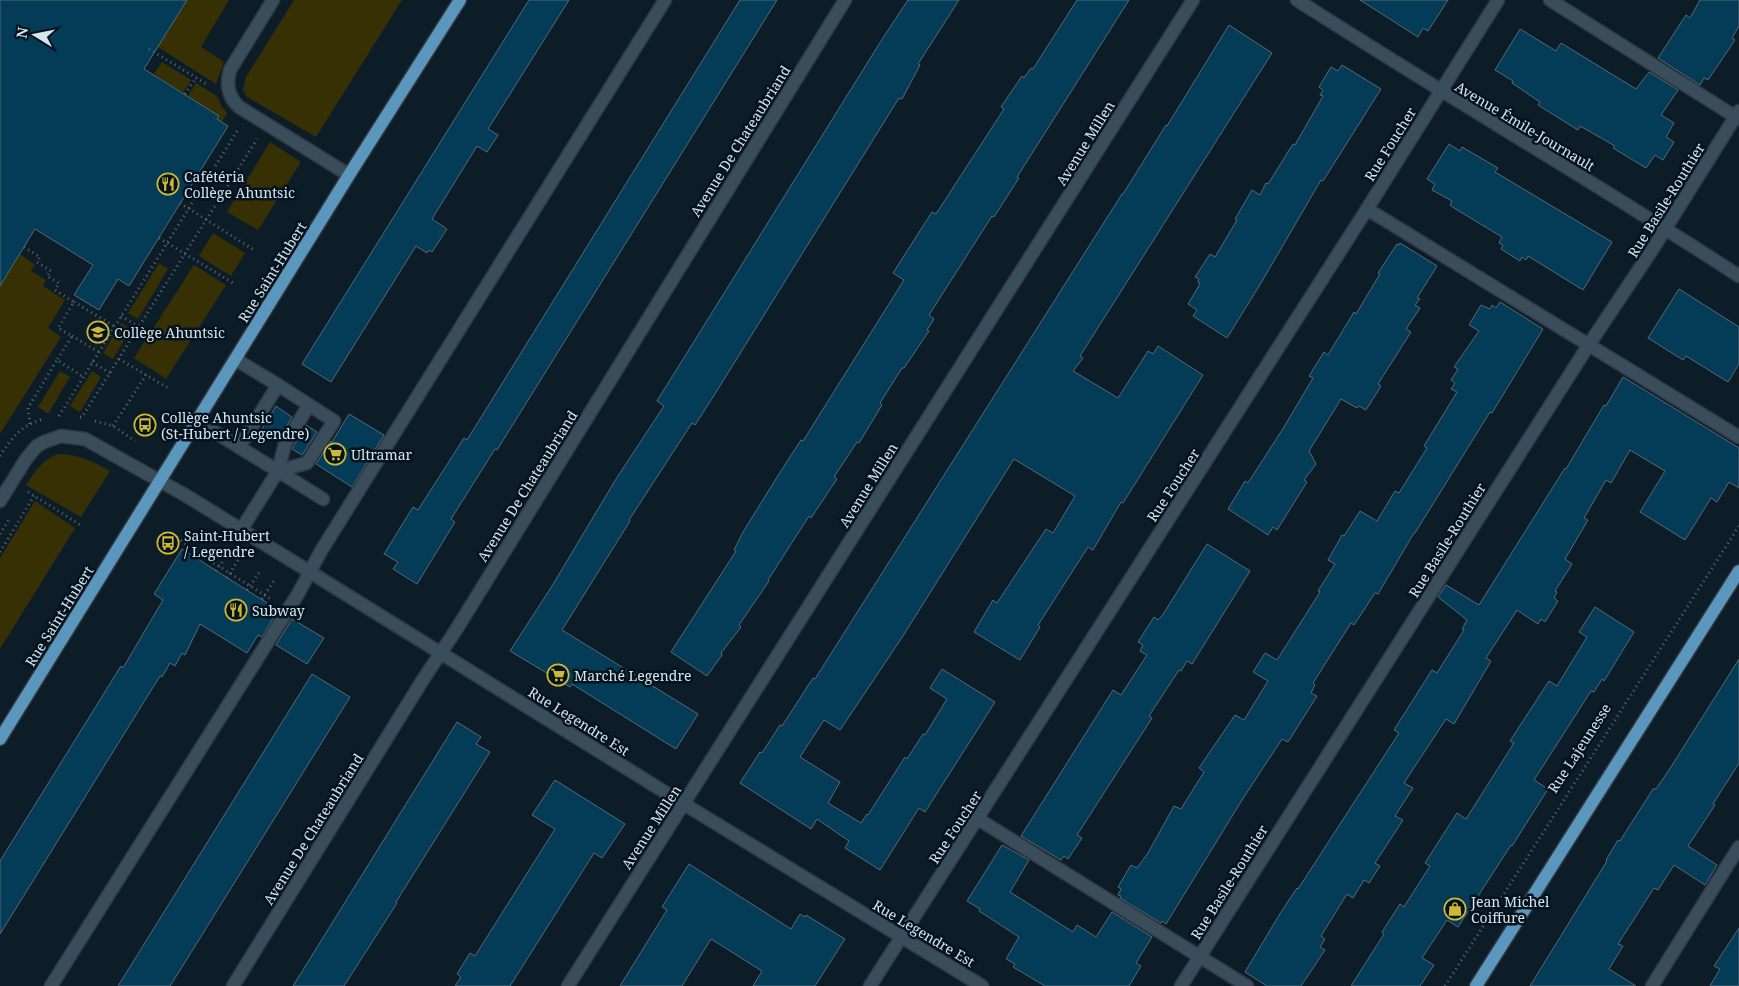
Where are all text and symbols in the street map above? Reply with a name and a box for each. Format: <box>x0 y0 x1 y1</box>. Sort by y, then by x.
north arrow <box>10 10 60 60</box>
text: N <box>11 26 32 40</box>
street label: Avenue De Chateaubriand <box>686 62 795 220</box>
street label: Avenue Émile-Journault <box>1452 77 1598 175</box>
street label: Avenue Millen <box>1051 97 1119 189</box>
street label: Rue Foucher <box>1360 103 1420 185</box>
street label: Rue Basile-Routhier <box>1623 139 1709 261</box>
place label: Cafétéria Collège Ahuntsic <box>184 167 295 202</box>
restaurant icon: Cafétéria Collège Ahuntsic <box>156 172 180 196</box>
street label: Rue Saint-Hubert <box>233 218 311 326</box>
school or university icon: Collège Ahuntsic <box>86 320 110 344</box>
place label: Collège Ahuntsic <box>114 323 225 342</box>
street label: Avenue De Chateaubriand <box>473 407 582 565</box>
place label: Collège Ahuntsic (St-Hubert / Legendre) <box>161 408 310 443</box>
bus stop icon: Collège Ahuntsic (St-Hubert / Legendre) <box>133 413 157 437</box>
street label: Avenue Millen <box>834 439 902 531</box>
supermarket icon: Ultramar <box>323 442 347 466</box>
street label: Rue Foucher <box>1142 444 1204 525</box>
place label: Ultramar <box>351 445 413 464</box>
street label: Rue Basile-Routhier <box>1404 479 1490 601</box>
place label: Saint-Hubert / Legendre <box>184 526 270 561</box>
bus stop icon: Saint-Hubert / Legendre <box>156 531 180 555</box>
street label: Rue Saint-Hubert <box>20 562 98 670</box>
restaurant icon: Subway <box>224 598 248 622</box>
place label: Subway <box>252 601 305 620</box>
supermarket icon: Marché Legendre <box>546 663 570 687</box>
place label: Marché Legendre <box>574 666 691 685</box>
street label: Rue Legendre Est <box>525 682 633 760</box>
street label: Rue Lajeunesse <box>1543 700 1615 796</box>
street label: Avenue De Chateaubriand <box>259 750 368 908</box>
street label: Avenue Millen <box>617 781 685 873</box>
street label: Rue Foucher <box>924 786 986 867</box>
street label: Rue Basile-Routhier <box>1186 821 1272 943</box>
place label: Jean Michel Coiffure <box>1470 892 1550 927</box>
street label: Rue Legendre Est <box>869 895 979 971</box>
shop icon: Jean Michel Coiffure <box>1443 897 1467 921</box>

